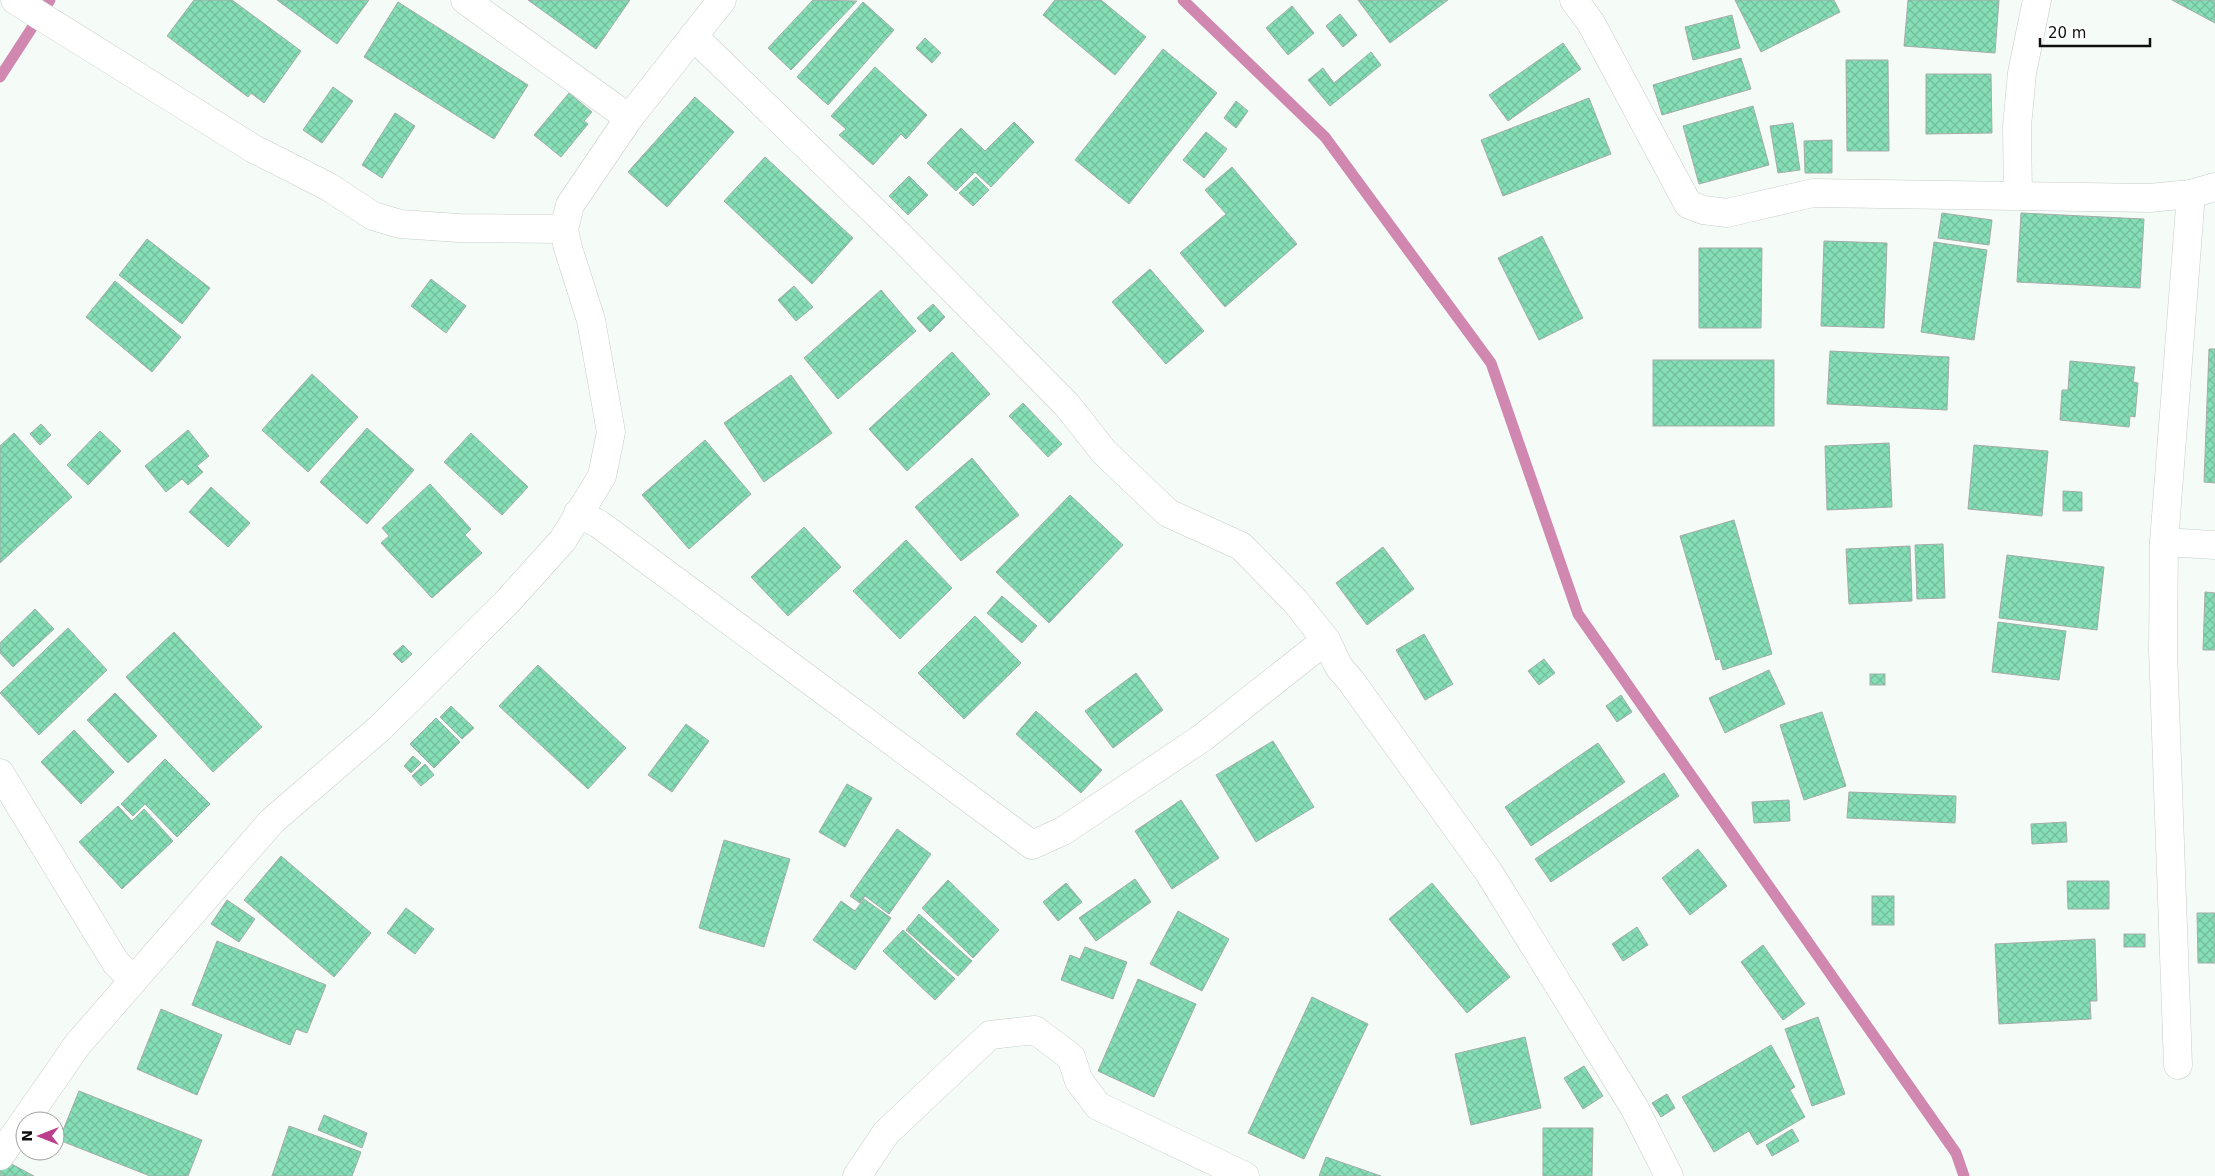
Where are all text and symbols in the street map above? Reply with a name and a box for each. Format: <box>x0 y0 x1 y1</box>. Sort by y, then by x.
scale bar <box>2040 15 2150 47</box>
text: 20 m <box>2048 24 2086 42</box>
north arrow <box>15 1111 65 1161</box>
text: N <box>19 1130 35 1142</box>

